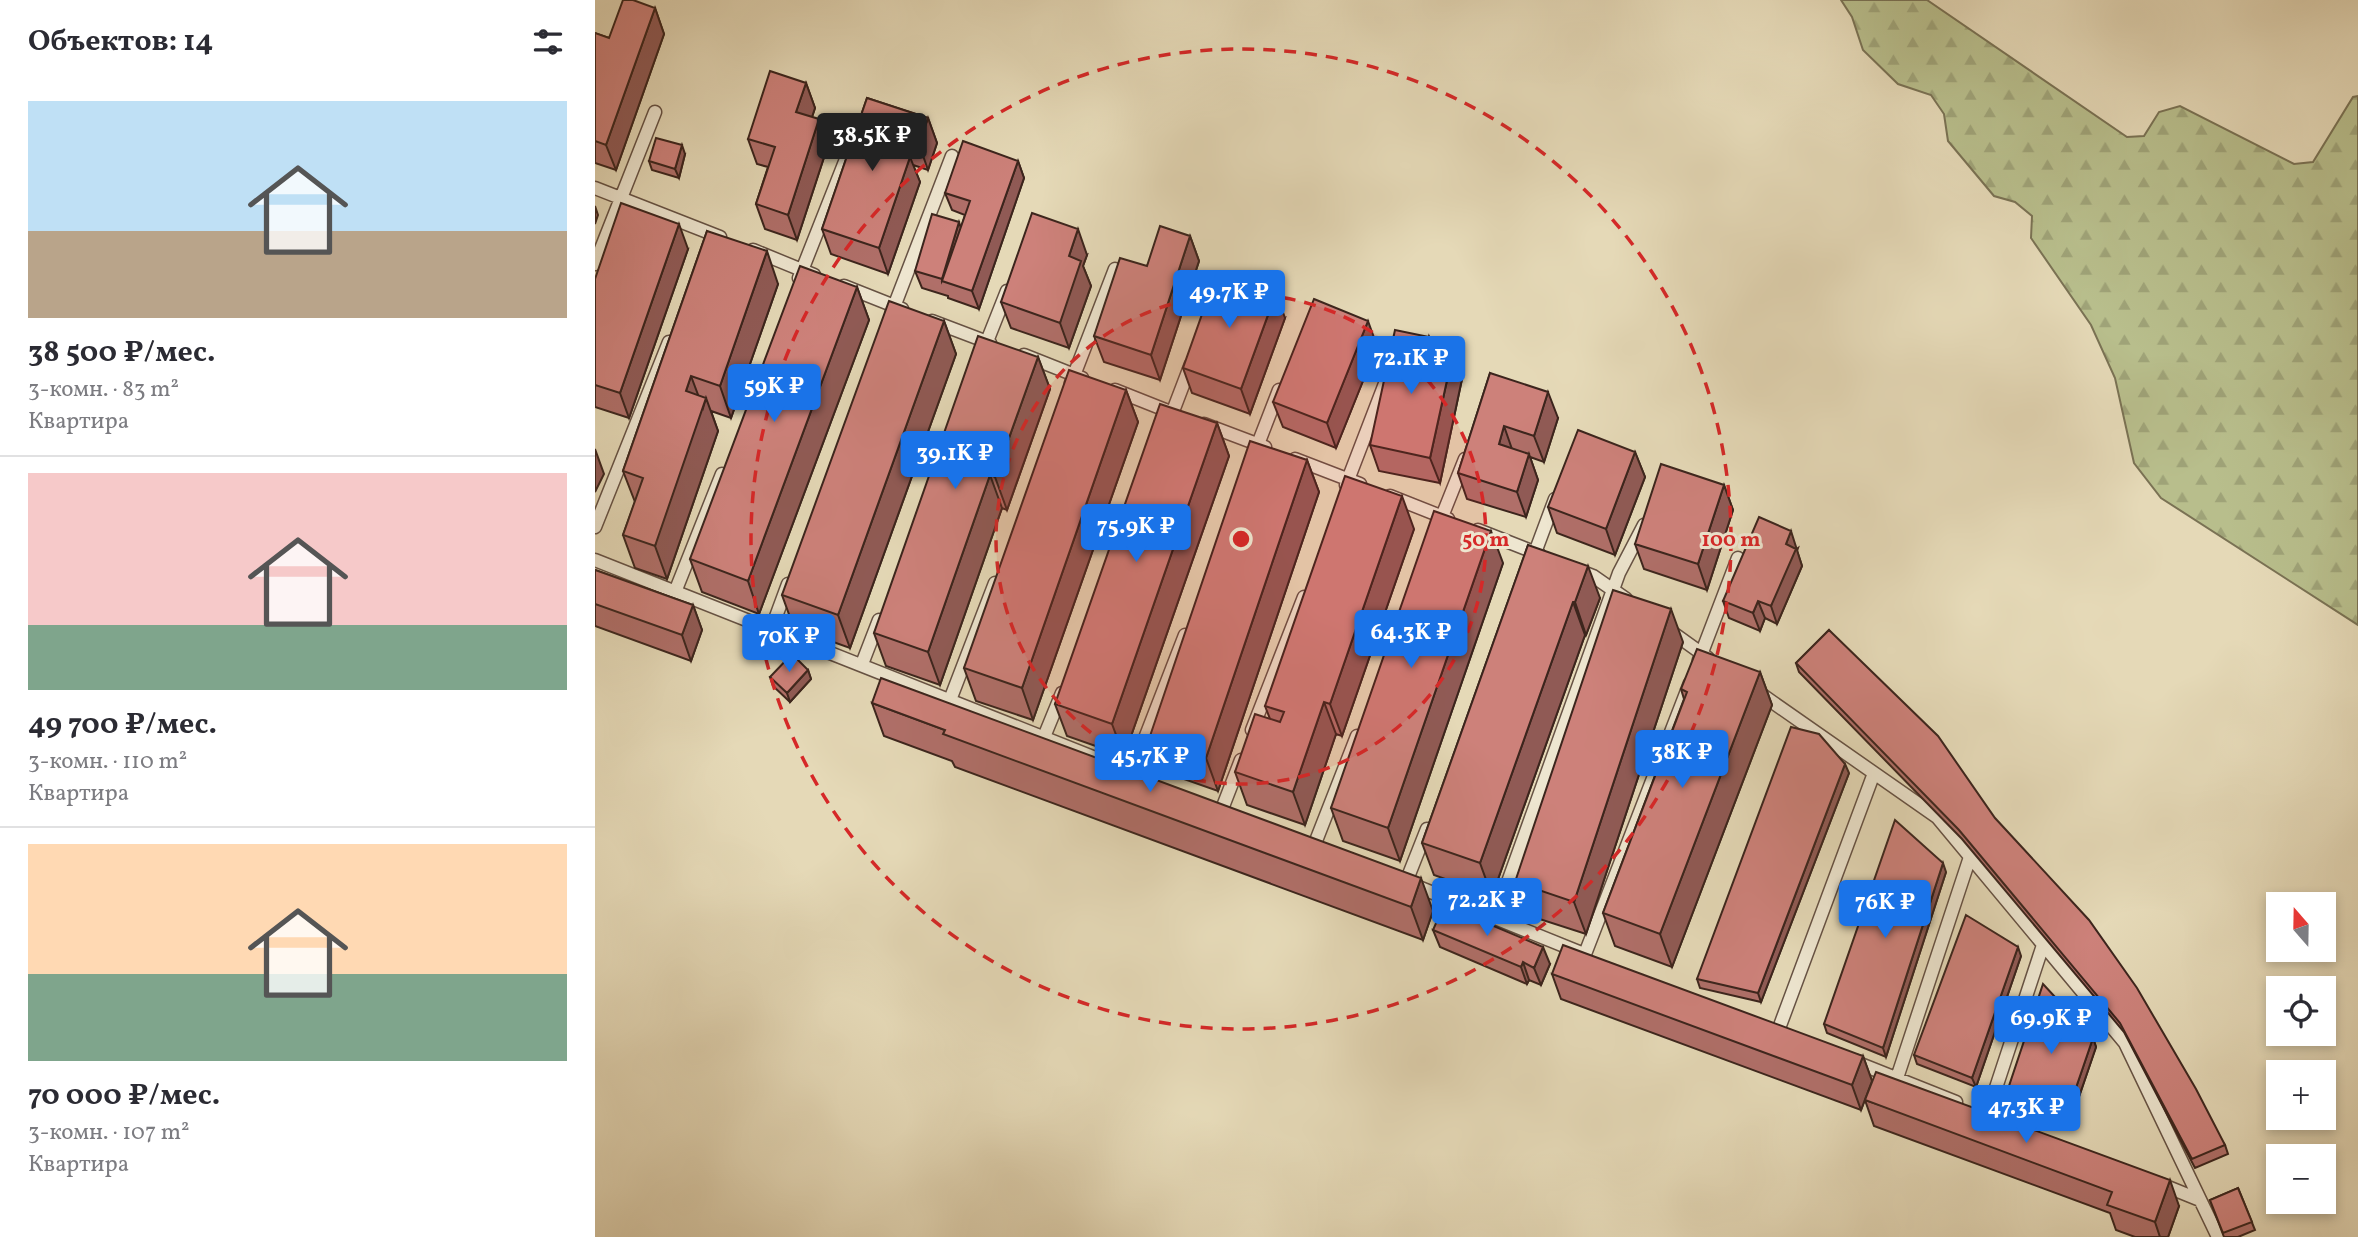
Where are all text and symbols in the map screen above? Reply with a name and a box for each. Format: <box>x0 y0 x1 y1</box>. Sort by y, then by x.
text: Объектов: 14 <box>28 21 213 63</box>
icon: filters <box>529 23 567 61</box>
pin: 38.5K ₽ <box>807 114 937 173</box>
text: 38.5K ₽ <box>833 120 911 152</box>
icon: home <box>235 147 361 273</box>
pin: 49.7K ₽ <box>1164 270 1294 330</box>
text: 49.7K ₽ <box>1189 277 1269 309</box>
text: 38 500 ₽/мес. <box>28 332 215 374</box>
pin: 72.1K ₽ <box>1346 336 1476 396</box>
text: 72.1K ₽ <box>1373 343 1449 375</box>
pin: 59K ₽ <box>725 364 823 424</box>
text: 59K ₽ <box>744 371 804 403</box>
text: 3-комн. · 83 m² <box>28 374 179 406</box>
text: Квартира <box>28 406 129 438</box>
pin: 39.1K ₽ <box>890 432 1020 491</box>
text: 39.1K ₽ <box>917 438 993 470</box>
pin: 75.9K ₽ <box>1071 504 1201 564</box>
text: 75.9K ₽ <box>1097 511 1175 543</box>
icon: home <box>235 519 361 645</box>
text: 50 m <box>1462 526 1510 555</box>
text: 100 m <box>1701 526 1761 555</box>
centre of rings <box>1229 527 1253 551</box>
pin: 64.3K ₽ <box>1346 610 1476 670</box>
pin: 70K ₽ <box>740 614 838 674</box>
text: 64.3K ₽ <box>1370 617 1452 649</box>
text: 70K ₽ <box>758 621 820 653</box>
text: 49 700 ₽/мес. <box>28 704 217 746</box>
pin: 38K ₽ <box>1633 730 1731 790</box>
pin: 45.7K ₽ <box>1085 734 1215 794</box>
text: 38K ₽ <box>1651 737 1713 769</box>
text: 45.7K ₽ <box>1111 741 1189 773</box>
text: 3-комн. · 110 m² <box>28 746 187 778</box>
text: Квартира <box>28 778 129 810</box>
pin: 72.2K ₽ <box>1422 878 1552 938</box>
pin: 76K ₽ <box>1836 880 1934 940</box>
text: 72.2K ₽ <box>1448 885 1526 917</box>
text: 76K ₽ <box>1855 887 1915 919</box>
icon: home <box>235 890 361 1016</box>
north arrow <box>2266 892 2336 962</box>
map controls <box>2266 892 2336 1214</box>
button: locate <box>2266 976 2336 1046</box>
pin: 69.9K ₽ <box>1986 996 2116 1056</box>
text: 69.9K ₽ <box>2010 1003 2092 1035</box>
button: + <box>2266 1060 2336 1130</box>
text: 70 000 ₽/мес. <box>28 1075 220 1117</box>
pin: 47.3K ₽ <box>1961 1086 2091 1145</box>
text: 47.3K ₽ <box>1987 1092 2065 1124</box>
text: 3-комн. · 107 m² <box>28 1117 190 1149</box>
button: − <box>2266 1144 2336 1214</box>
text: Квартира <box>28 1149 129 1181</box>

